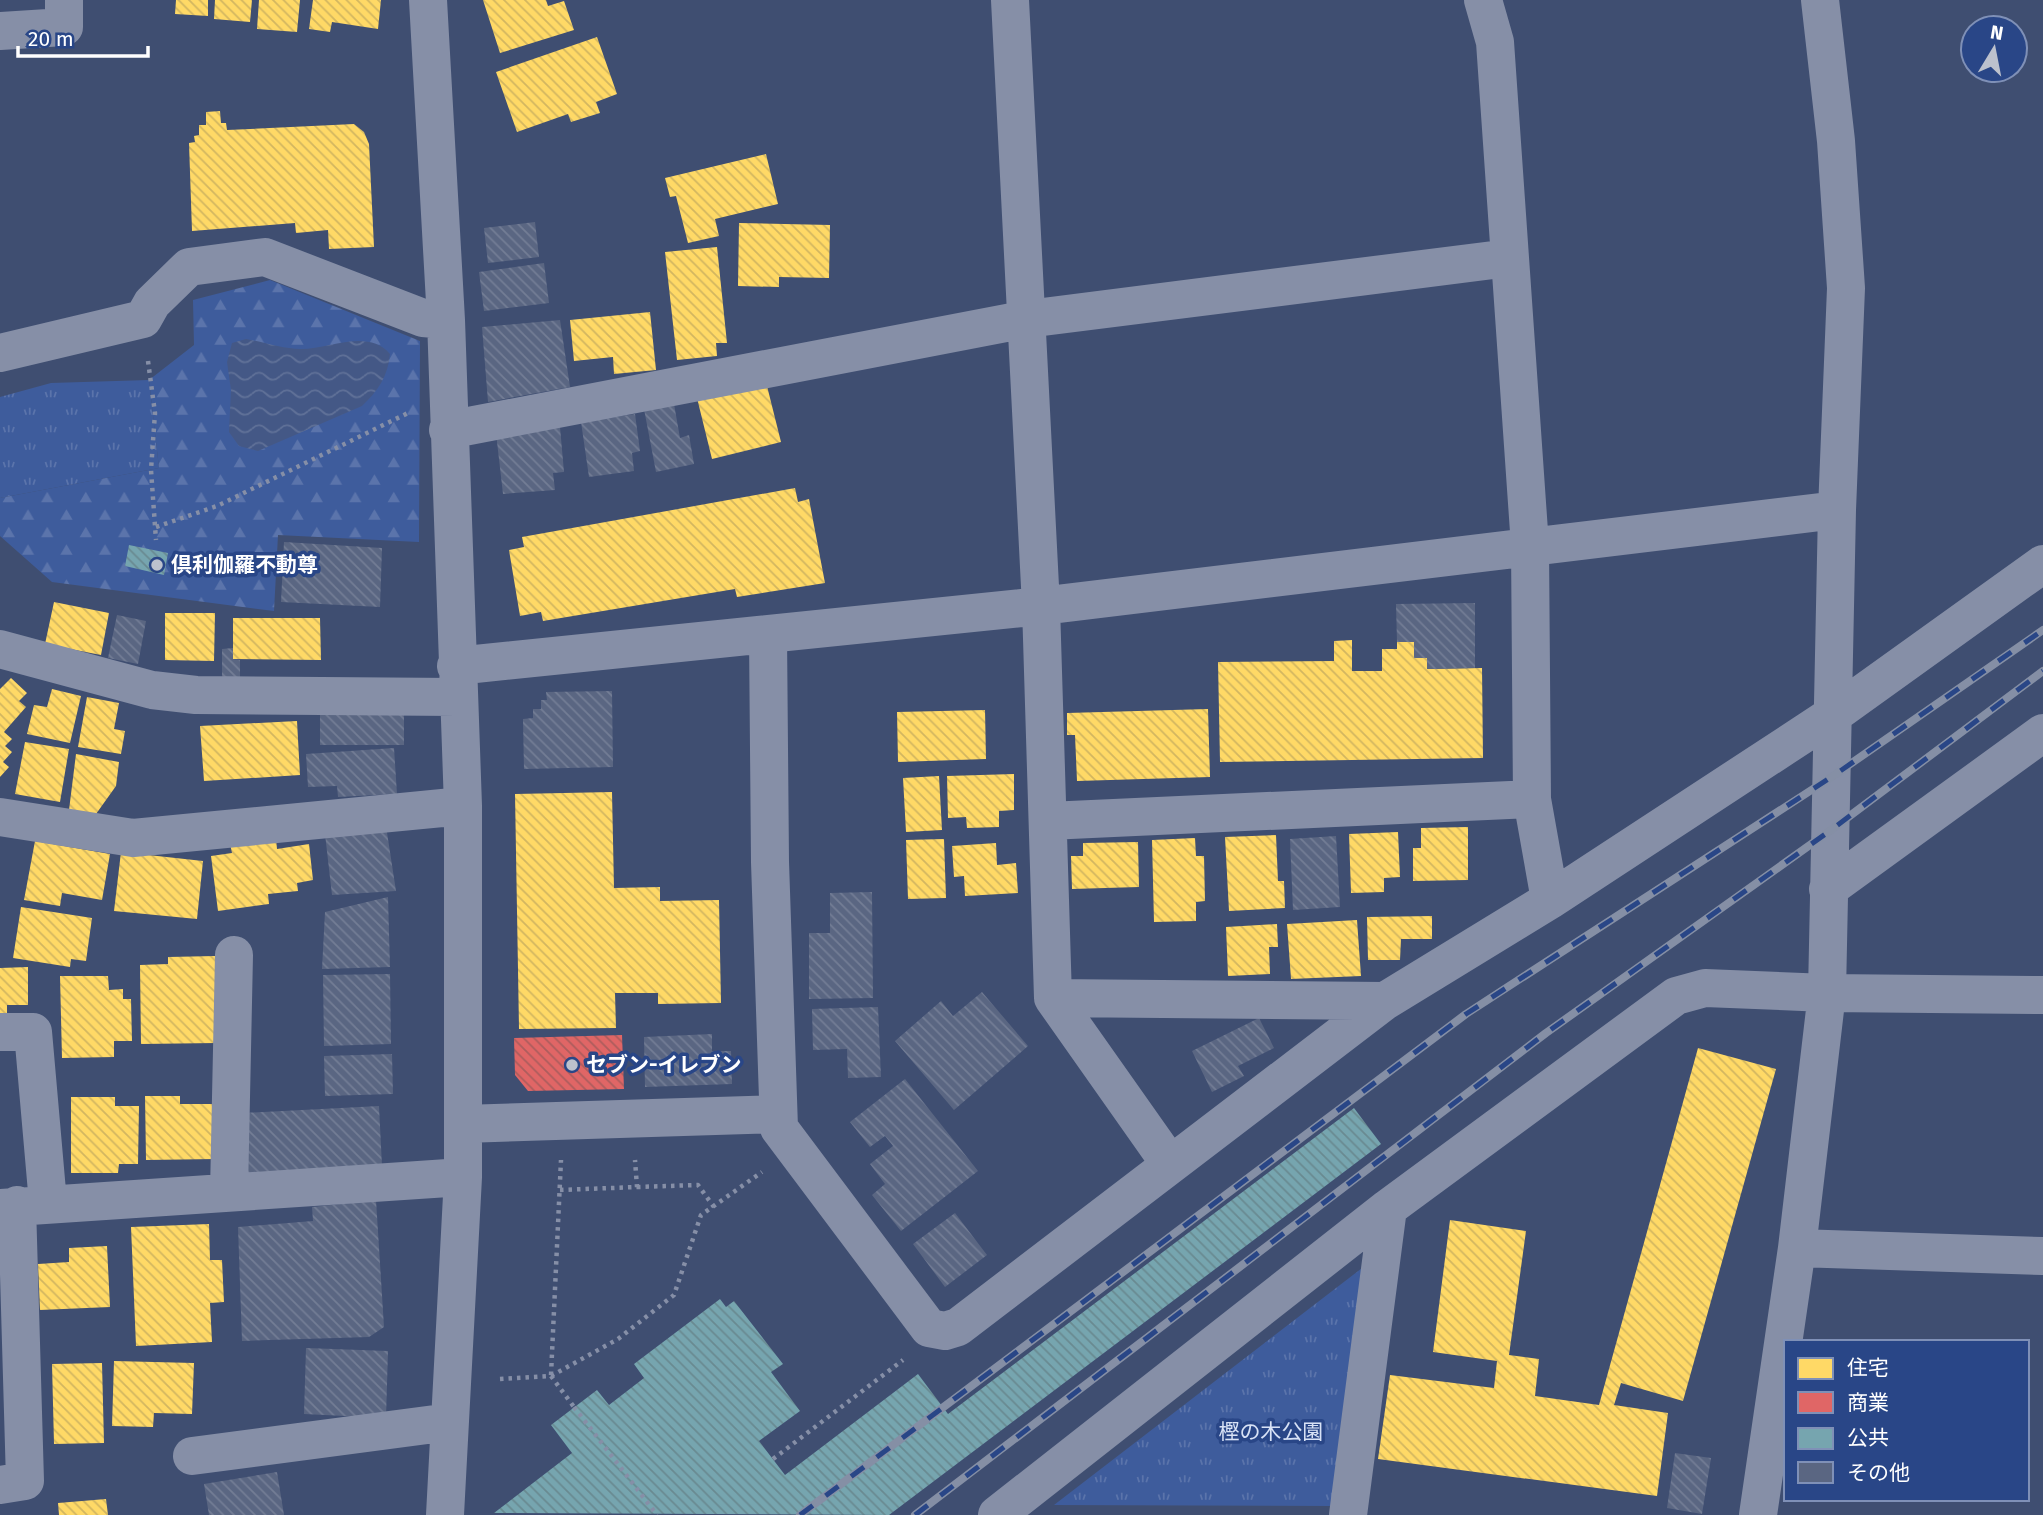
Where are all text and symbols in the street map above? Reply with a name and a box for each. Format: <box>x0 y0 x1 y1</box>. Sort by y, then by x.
scale bar <box>18 14 147 58</box>
north arrow <box>1959 14 2029 84</box>
text: N <box>1989 20 2005 45</box>
text: 20 m <box>28 26 74 52</box>
place label: 倶利伽羅不動尊 <box>171 552 318 578</box>
marker: 倶利伽羅不動尊 <box>149 557 165 573</box>
place label: セブン-イレブン <box>586 1052 742 1078</box>
marker: セブン-イレブン <box>564 1057 580 1073</box>
legend <box>1784 1340 2029 1501</box>
text: 住宅 <box>1847 1355 1889 1381</box>
text: 商業 <box>1847 1390 1889 1416</box>
park label: 樫の木公園 <box>1219 1419 1324 1445</box>
text: 公共 <box>1847 1425 1889 1451</box>
text: その他 <box>1847 1460 1910 1486</box>

